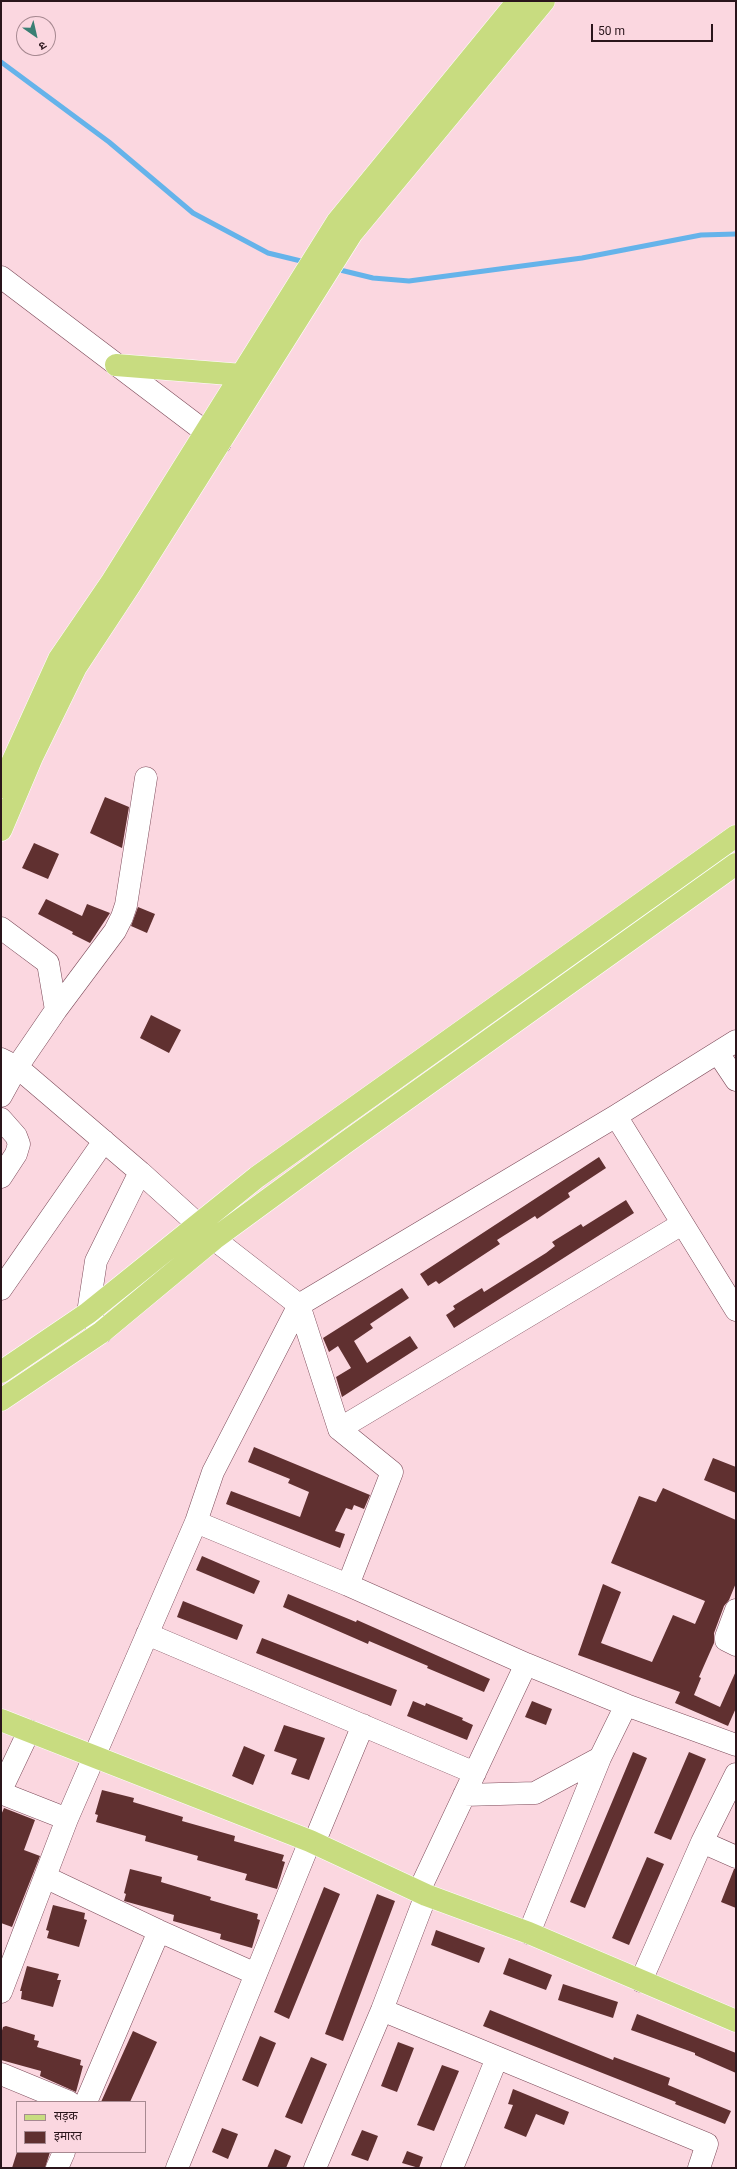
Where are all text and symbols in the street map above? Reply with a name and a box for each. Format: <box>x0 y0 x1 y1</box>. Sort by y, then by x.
north arrow <box>16 16 56 56</box>
scale bar <box>593 16 715 42</box>
text: 50 m <box>598 24 625 38</box>
text: उ <box>36 38 49 53</box>
legend <box>16 2101 146 2153</box>
text: सड़क <box>54 2109 78 2123</box>
text: इमारत <box>54 2129 82 2143</box>

